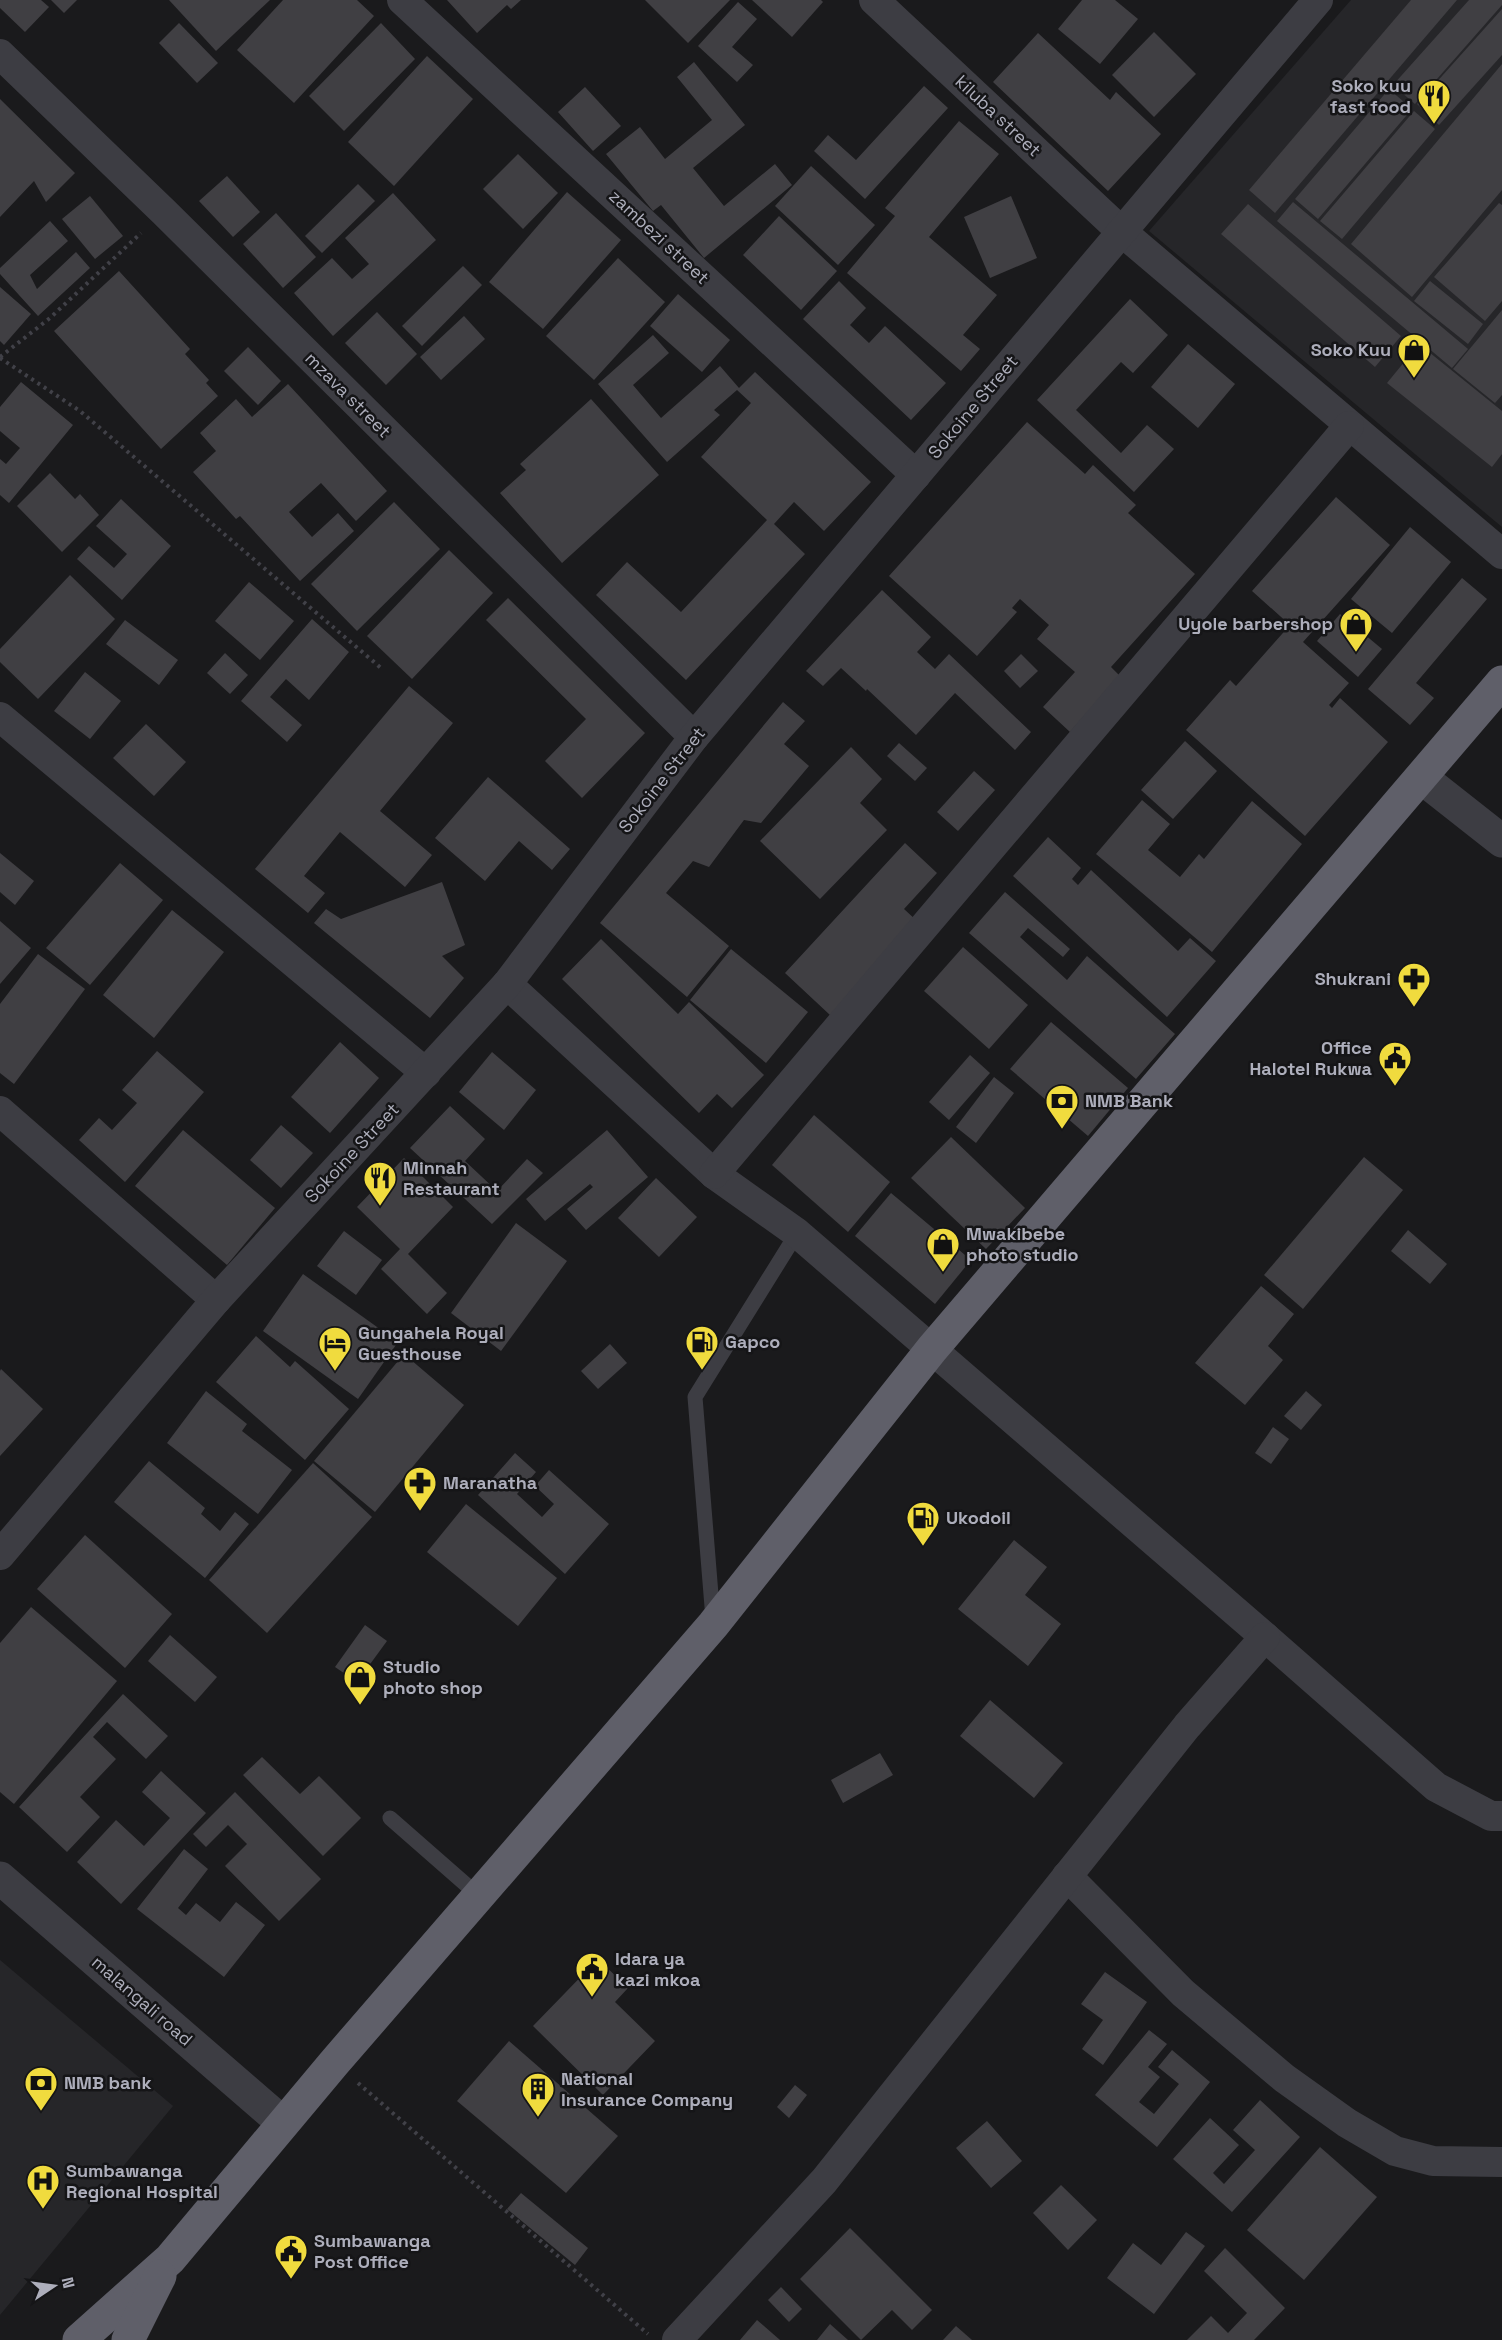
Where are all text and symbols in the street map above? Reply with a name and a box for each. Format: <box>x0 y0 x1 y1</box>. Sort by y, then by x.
street label: kiluba street <box>951 70 1046 161</box>
place label: Soko kuu fast food <box>1330 74 1411 118</box>
restaurant icon: Soko kuu fast food <box>1416 78 1452 125</box>
street label: zambezi street <box>604 184 714 289</box>
shop icon: Soko Kuu <box>1396 332 1432 379</box>
place label: Soko Kuu <box>1311 338 1391 361</box>
street label: mzava street <box>301 347 396 442</box>
street label: Sokoine Street <box>923 350 1023 463</box>
shop icon: Uyole barbershop <box>1338 606 1374 653</box>
place label: Uyole barbershop <box>1178 612 1333 635</box>
street label: Sokoine Street <box>613 722 710 837</box>
pharmacy icon: Shukrani <box>1396 961 1432 1008</box>
place label: Shukrani <box>1315 967 1391 990</box>
place label: Office Halotel Rukwa <box>1250 1036 1373 1080</box>
public building icon: Office Halotel Rukwa <box>1377 1040 1413 1087</box>
bank icon: NMB Bank <box>1044 1083 1080 1130</box>
place label: NMB Bank <box>1085 1089 1173 1112</box>
street label: Sokoine Street <box>300 1098 404 1207</box>
place label: Minnah Restaurant <box>403 1156 500 1200</box>
restaurant icon: Minnah Restaurant <box>362 1160 398 1207</box>
place label: Mwakibebe photo studio <box>966 1222 1079 1266</box>
shop icon: Mwakibebe photo studio <box>925 1226 961 1273</box>
place label: Gungahela Royal Guesthouse <box>358 1321 504 1365</box>
fuel station icon: Gapco <box>684 1324 720 1371</box>
hotel icon: Gungahela Royal Guesthouse <box>317 1325 353 1372</box>
place label: Gapco <box>725 1330 780 1353</box>
pharmacy icon: Maranatha <box>402 1465 438 1512</box>
place label: Maranatha <box>443 1471 538 1494</box>
fuel station icon: Ukodoil <box>905 1500 941 1547</box>
place label: Ukodoil <box>946 1506 1011 1529</box>
place label: Studio photo shop <box>383 1655 483 1699</box>
shop icon: Studio photo shop <box>342 1659 378 1706</box>
place label: Idara ya kazi mkoa <box>615 1947 701 1991</box>
street label: malangali road <box>87 1951 198 2051</box>
public building icon: Idara ya kazi mkoa <box>574 1951 610 1998</box>
bank icon: NMB bank <box>23 2065 59 2112</box>
place label: National Insurance Company <box>561 2067 733 2111</box>
place label: NMB bank <box>64 2071 152 2094</box>
building icon: National Insurance Company <box>520 2071 556 2118</box>
place label: Sumbawanga Regional Hospital <box>66 2159 218 2203</box>
hospital icon: Sumbawanga Regional Hospital <box>25 2163 61 2210</box>
place label: Sumbawanga Post Office <box>314 2229 431 2273</box>
public building icon: Sumbawanga Post Office <box>273 2233 309 2280</box>
north arrow <box>24 2256 84 2316</box>
text: N <box>57 2275 80 2290</box>

